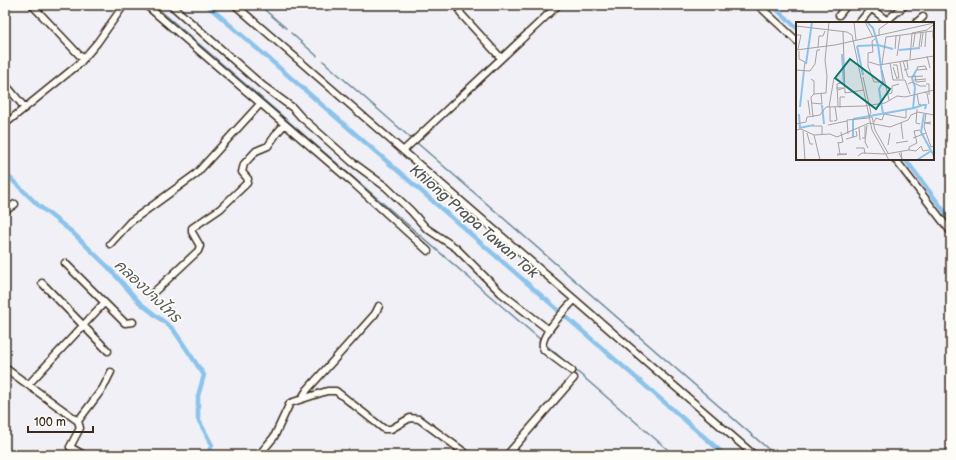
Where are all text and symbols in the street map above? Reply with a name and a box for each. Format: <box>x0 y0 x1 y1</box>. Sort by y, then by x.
inset map <box>796 22 934 160</box>
water label: Khlong Prapa Tawan Tok <box>406 160 542 283</box>
water label: คลองบางไทร <box>110 255 187 328</box>
scale bar <box>28 408 93 434</box>
text: 100 m <box>34 415 66 430</box>

